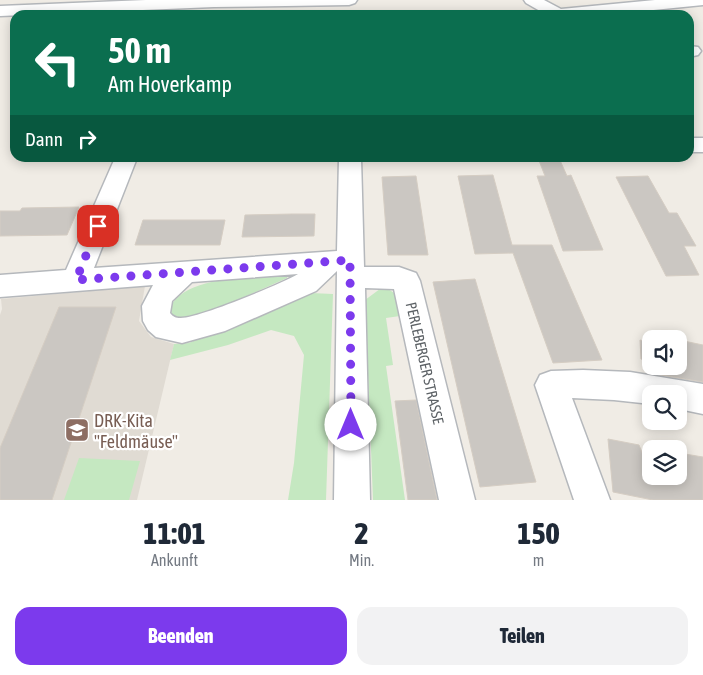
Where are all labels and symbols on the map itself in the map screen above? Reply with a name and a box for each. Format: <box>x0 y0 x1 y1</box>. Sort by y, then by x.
pin <box>77 205 119 247</box>
street label: PERLEBERGER STRASSE <box>403 300 447 426</box>
position arrow <box>324 398 376 450</box>
place label: DRK-Kita "Feldmäuse" <box>94 410 178 452</box>
school or university icon: DRK-Kita "Feldmäuse" <box>64 417 90 443</box>

